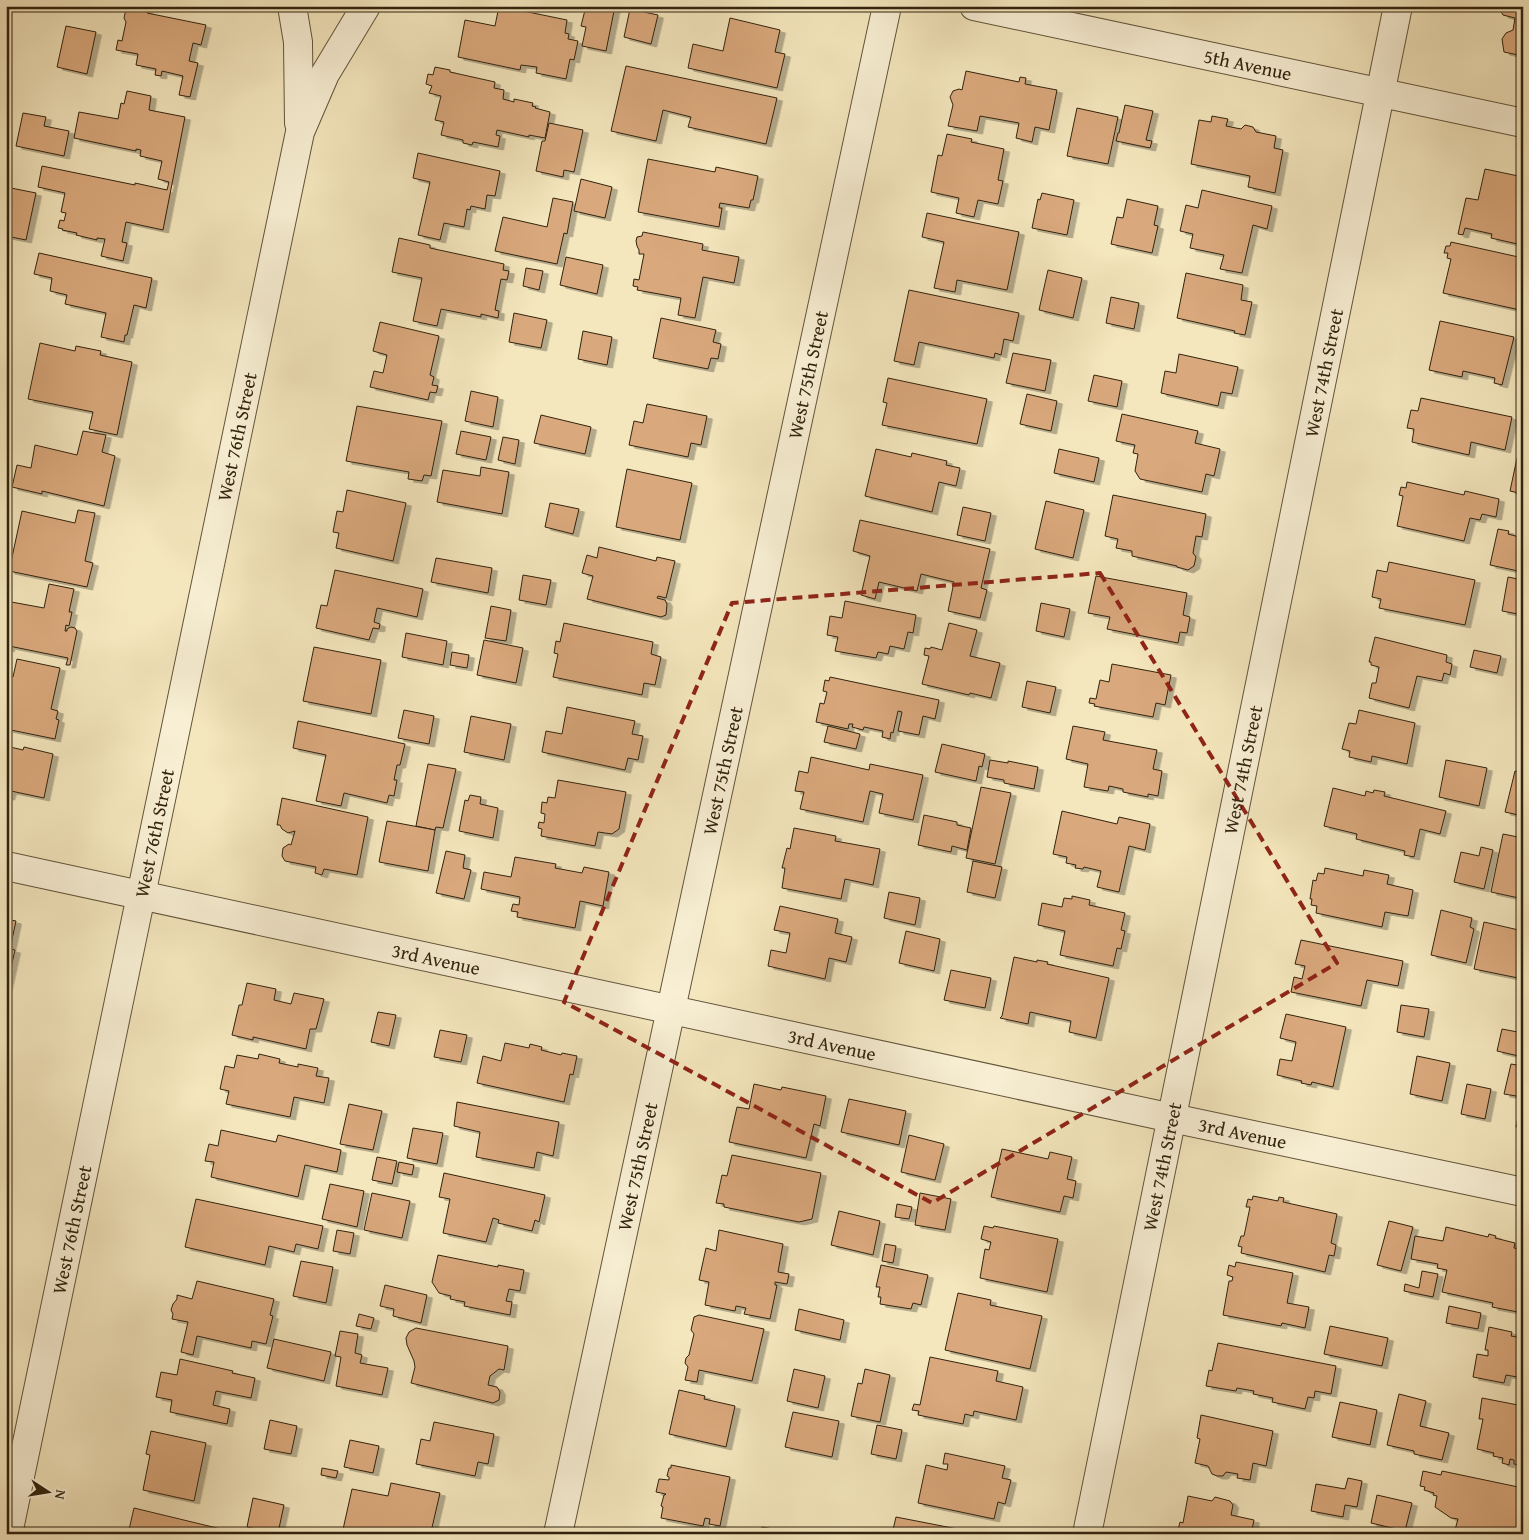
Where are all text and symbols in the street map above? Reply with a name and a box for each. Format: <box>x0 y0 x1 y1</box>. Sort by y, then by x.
street label: 5th Avenue <box>1201 41 1294 87</box>
street label: West 74th Street <box>1297 306 1350 440</box>
street label: West 75th Street <box>780 307 835 441</box>
street label: West 76th Street <box>210 369 264 503</box>
street label: West 75th Street <box>695 703 750 837</box>
street label: West 74th Street <box>1216 703 1269 837</box>
street label: West 76th Street <box>127 766 181 900</box>
street label: 3rd Avenue <box>389 936 483 982</box>
street label: 3rd Avenue <box>785 1021 879 1068</box>
street label: West 75th Street <box>610 1099 665 1233</box>
street label: West 74th Street <box>1135 1099 1189 1233</box>
street label: 3rd Avenue <box>1196 1110 1289 1156</box>
street label: West 76th Street <box>44 1162 99 1296</box>
north arrow <box>22 1468 72 1518</box>
text: N <box>50 1488 71 1502</box>

